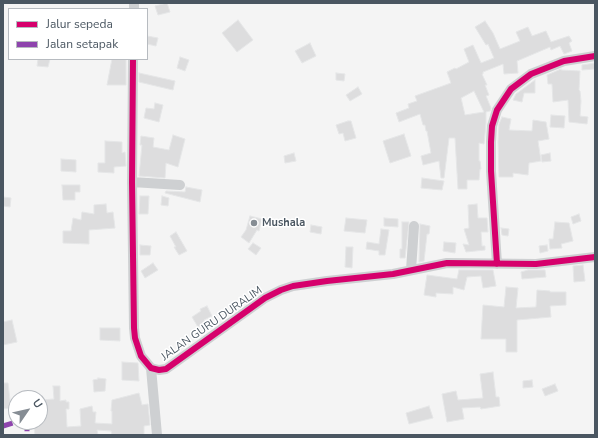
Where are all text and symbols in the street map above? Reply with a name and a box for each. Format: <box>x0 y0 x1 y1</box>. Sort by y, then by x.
legend <box>8 8 148 60</box>
text: Jalur sepeda <box>46 16 113 32</box>
text: Jalan setapak <box>46 36 118 52</box>
place label: Mushala <box>262 216 305 230</box>
marker: Mushala <box>249 218 259 228</box>
street label: JALAN GURU DURALIM <box>159 284 265 364</box>
north arrow <box>8 390 48 430</box>
text: U <box>29 396 46 411</box>

